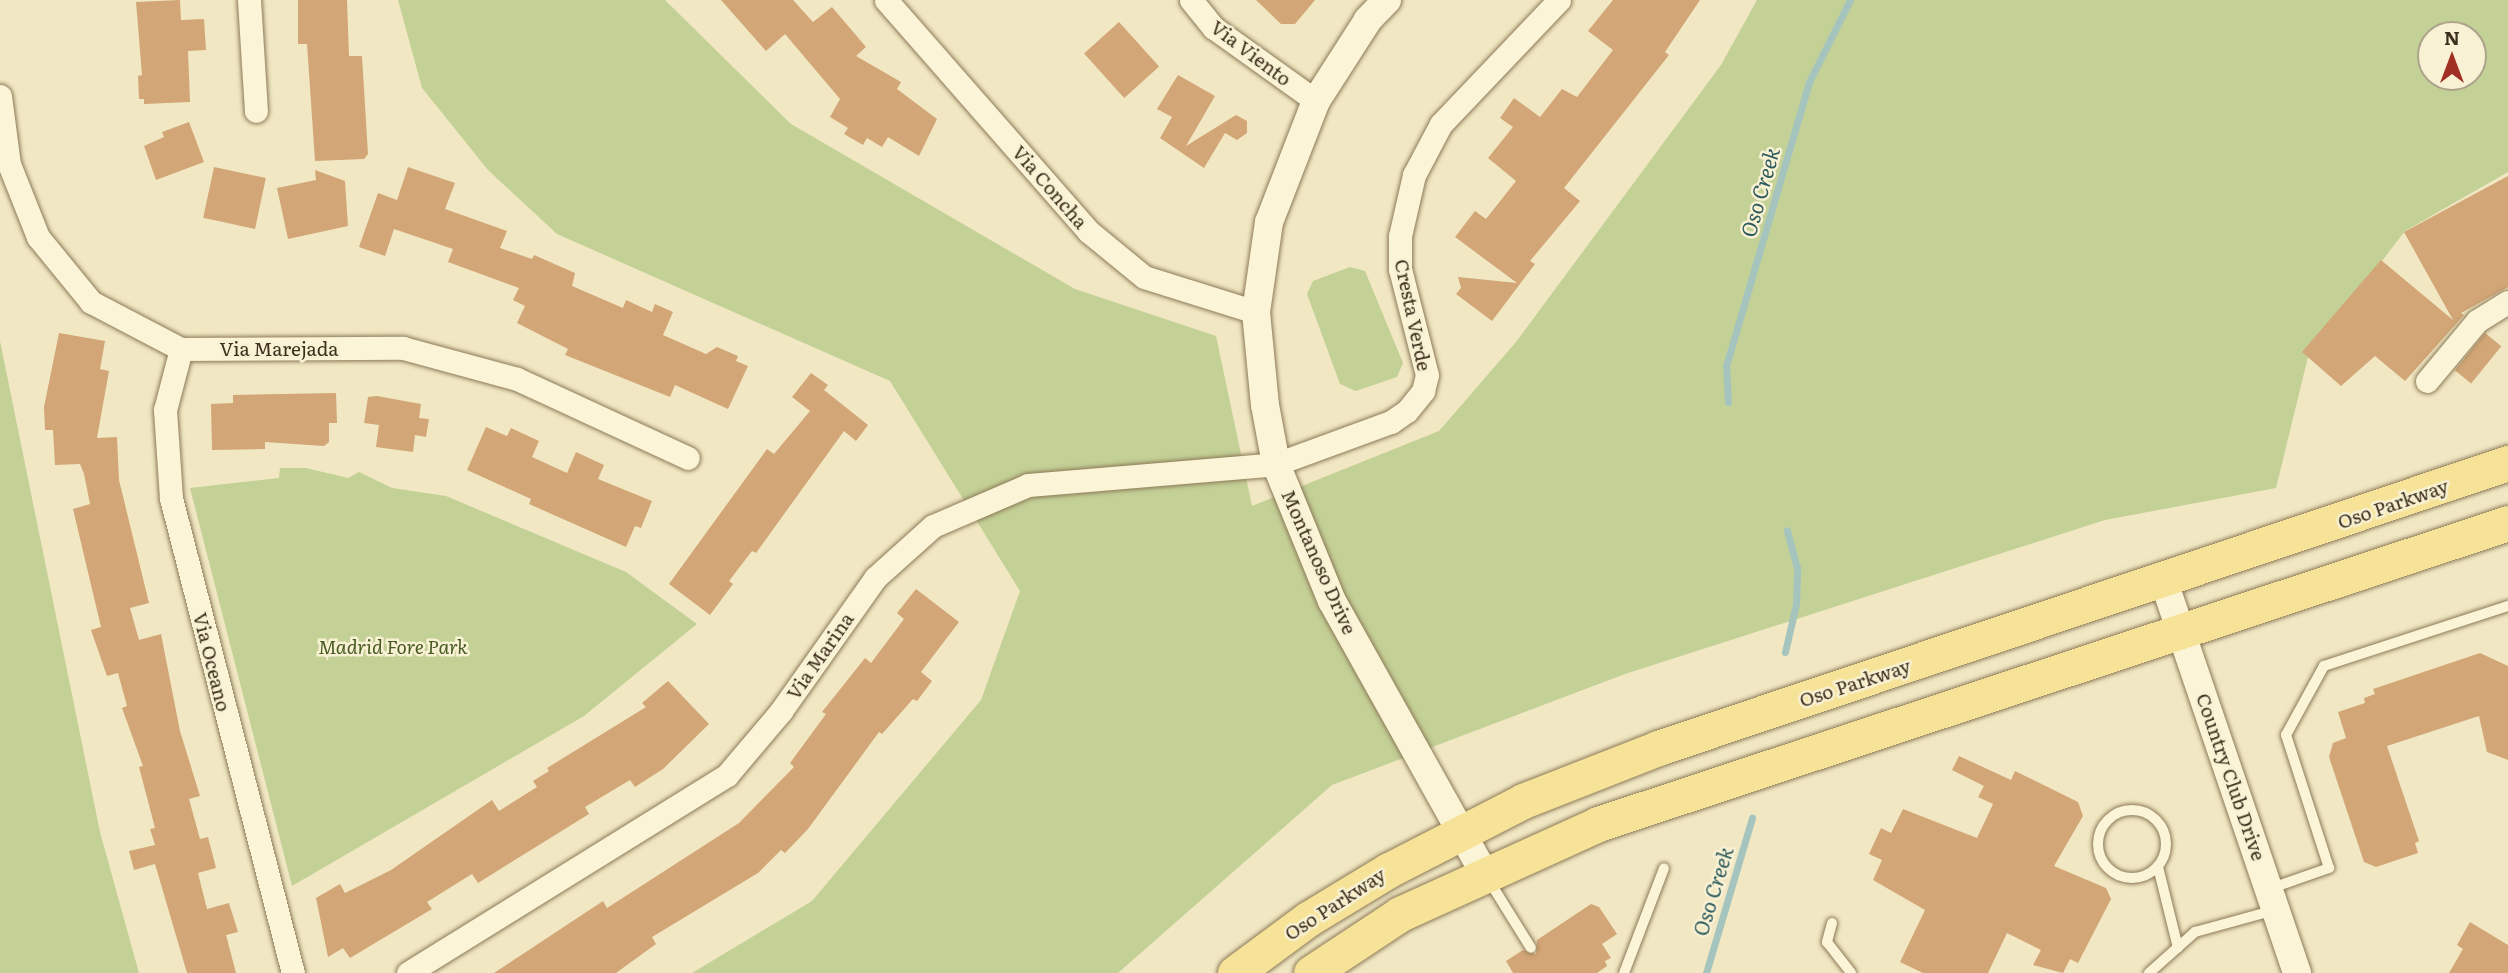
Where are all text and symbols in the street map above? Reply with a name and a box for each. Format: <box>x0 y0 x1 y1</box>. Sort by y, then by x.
street label: Via Viento <box>1206 15 1296 91</box>
north arrow <box>2417 21 2487 91</box>
text: N <box>2444 23 2460 51</box>
street label: Via Concha <box>1008 141 1092 233</box>
water label: Oso Creek <box>1734 144 1784 240</box>
street label: Cresta Verde <box>1390 257 1436 373</box>
street label: Via Marejada <box>219 338 339 360</box>
street label: Oso Parkway <box>2335 474 2451 534</box>
street label: Montanoso Drive <box>1277 486 1361 638</box>
street label: Via Marina <box>782 608 858 704</box>
street label: Via Oceano <box>189 610 235 714</box>
park label: Madrid Fore Park <box>318 636 468 658</box>
street label: Oso Parkway <box>1796 654 1914 712</box>
street label: Country Club Drive <box>2192 690 2270 864</box>
water label: Oso Creek <box>1686 843 1738 939</box>
street label: Oso Parkway <box>1280 863 1390 945</box>

